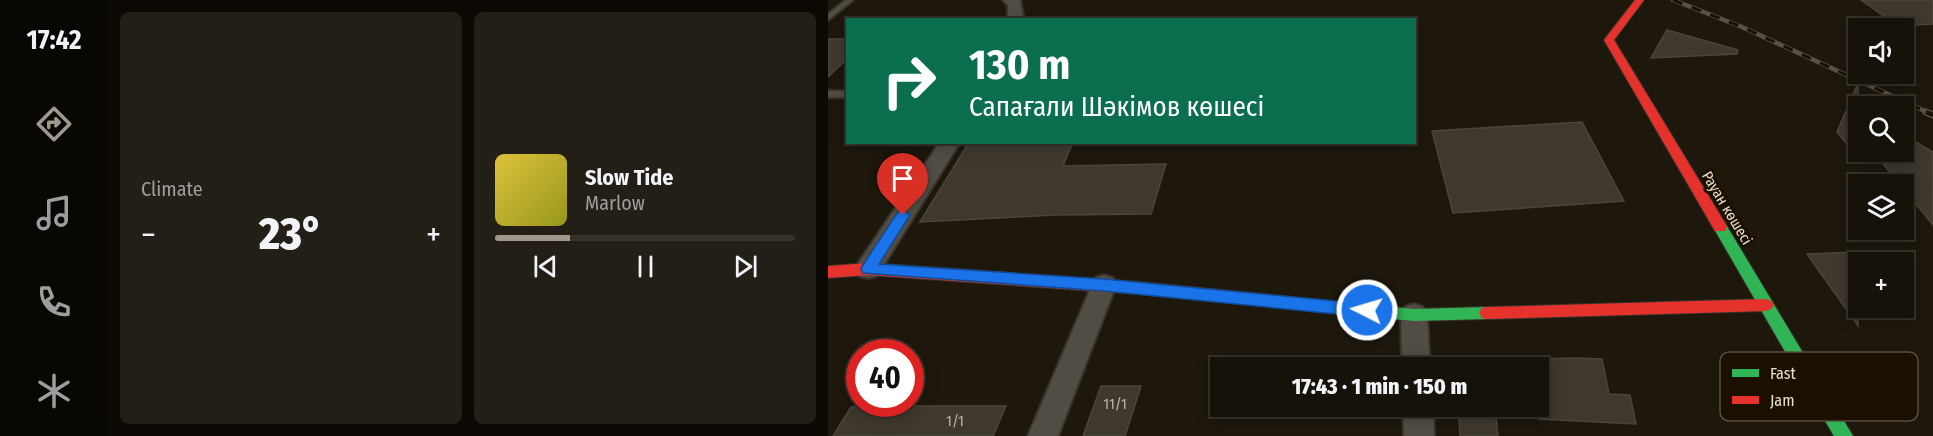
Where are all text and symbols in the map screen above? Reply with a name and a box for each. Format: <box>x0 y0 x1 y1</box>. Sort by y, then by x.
map controls <box>1848 18 1914 318</box>
button: sound <box>1848 18 1914 84</box>
text: 17:42 <box>26 24 82 56</box>
text: 130 m <box>969 40 1070 90</box>
icon: right <box>870 42 948 120</box>
text: Сапағали Шәкімов көшесі <box>969 91 1264 123</box>
button: search <box>1848 96 1914 162</box>
icon: directions <box>33 103 75 145</box>
pin <box>877 153 928 215</box>
icon: arrive <box>886 162 919 195</box>
text: Slow Tide <box>585 164 673 191</box>
street label: Рауан көшесі <box>1698 168 1756 248</box>
button: layers <box>1848 174 1914 240</box>
text: Climate <box>141 177 203 201</box>
text: Marlow <box>585 191 645 215</box>
icon: music <box>33 192 75 234</box>
text: 23° <box>259 207 323 261</box>
text: − <box>141 215 156 255</box>
text: + <box>426 215 441 255</box>
icon: previous <box>529 250 562 283</box>
icon: pause <box>629 250 662 283</box>
icon: next <box>729 250 762 283</box>
button: + <box>1848 252 1914 318</box>
position arrow <box>1335 278 1399 342</box>
icon: phone <box>33 281 75 323</box>
speed limit sign: 40 <box>846 339 924 417</box>
legend <box>1720 352 1918 421</box>
text: Fast <box>1770 364 1797 383</box>
icon: climate <box>33 370 75 412</box>
text: 17:43 · 1 min · 150 m <box>1292 373 1467 400</box>
text: Jam <box>1770 391 1795 410</box>
house number: 11/1 <box>1103 395 1127 413</box>
house number: 1/1 <box>946 412 964 430</box>

